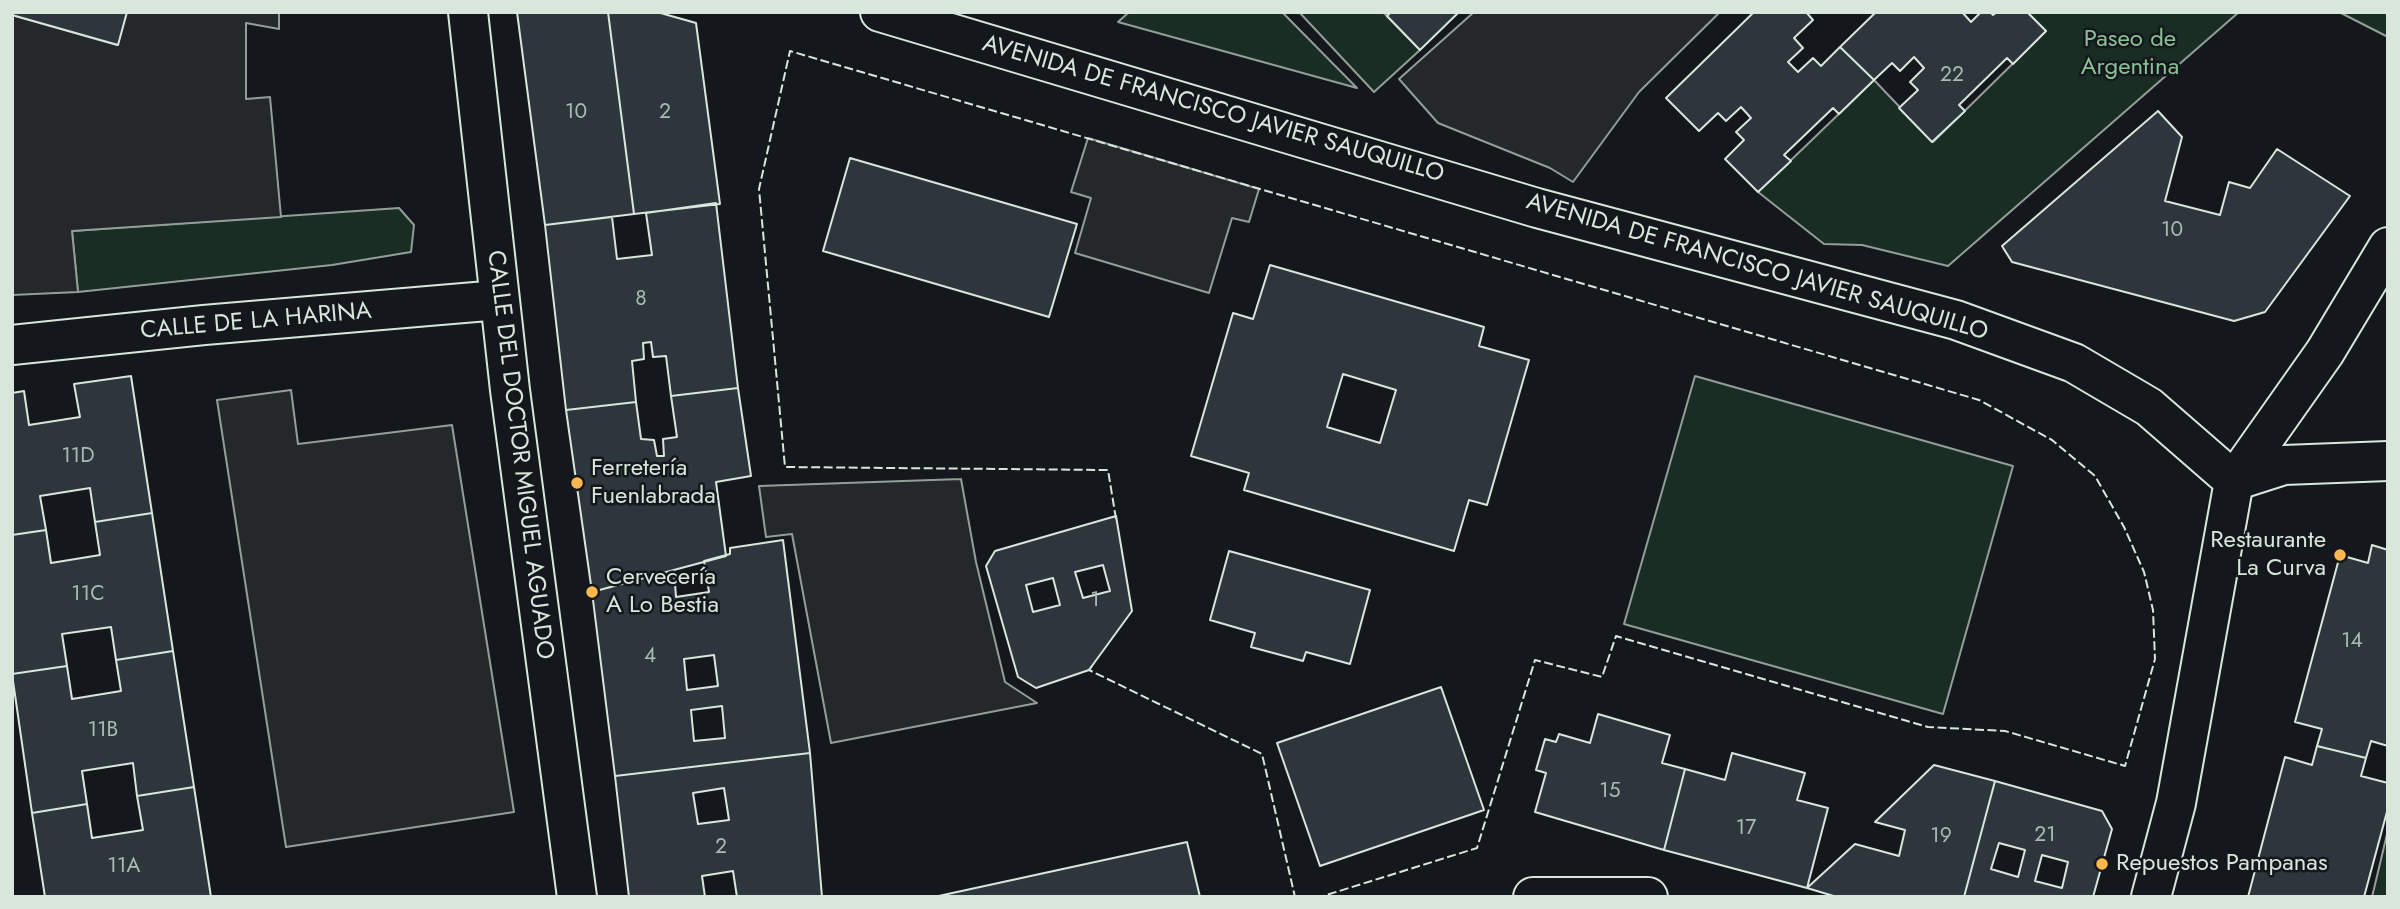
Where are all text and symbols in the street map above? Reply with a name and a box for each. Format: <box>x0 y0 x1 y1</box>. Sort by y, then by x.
park label: Paseo de Argentina <box>2081 26 2179 82</box>
street label: AVENIDA DE FRANCISCO JAVIER SAUQUILLO <box>979 30 1447 190</box>
house number: 22 <box>1940 63 1964 89</box>
house number: 10 <box>565 100 587 126</box>
house number: 2 <box>659 100 671 126</box>
street label: AVENIDA DE FRANCISCO JAVIER SAUQUILLO <box>1523 188 1991 348</box>
house number: 10 <box>2161 218 2183 244</box>
street label: CALLE DEL DOCTOR MIGUEL AGUADO <box>480 249 558 661</box>
house number: 8 <box>635 287 647 313</box>
street label: CALLE DE LA HARINA <box>139 298 373 346</box>
house number: 11D <box>61 444 95 470</box>
place label: Ferretería Fuenlabrada <box>591 455 716 511</box>
marker: Ferretería Fuenlabrada <box>569 475 585 491</box>
place label: Restaurante La Curva <box>2210 527 2326 583</box>
marker: Restaurante La Curva <box>2332 547 2348 563</box>
place label: Cervecería A Lo Bestia <box>606 564 719 620</box>
house number: 11C <box>71 582 105 608</box>
marker: Cervecería A Lo Bestia <box>584 584 600 600</box>
house number: 1 <box>1090 588 1100 614</box>
house number: 14 <box>2341 629 2363 655</box>
house number: 4 <box>644 644 656 670</box>
house number: 11B <box>88 718 118 744</box>
house number: 15 <box>1599 779 1621 805</box>
house number: 17 <box>1736 816 1756 842</box>
house number: 21 <box>2034 823 2056 849</box>
house number: 19 <box>1930 824 1952 850</box>
house number: 2 <box>715 835 727 861</box>
place label: Repuestos Pampanas <box>2116 850 2328 878</box>
house number: 11A <box>108 854 140 880</box>
marker: Repuestos Pampanas <box>2094 856 2110 872</box>

